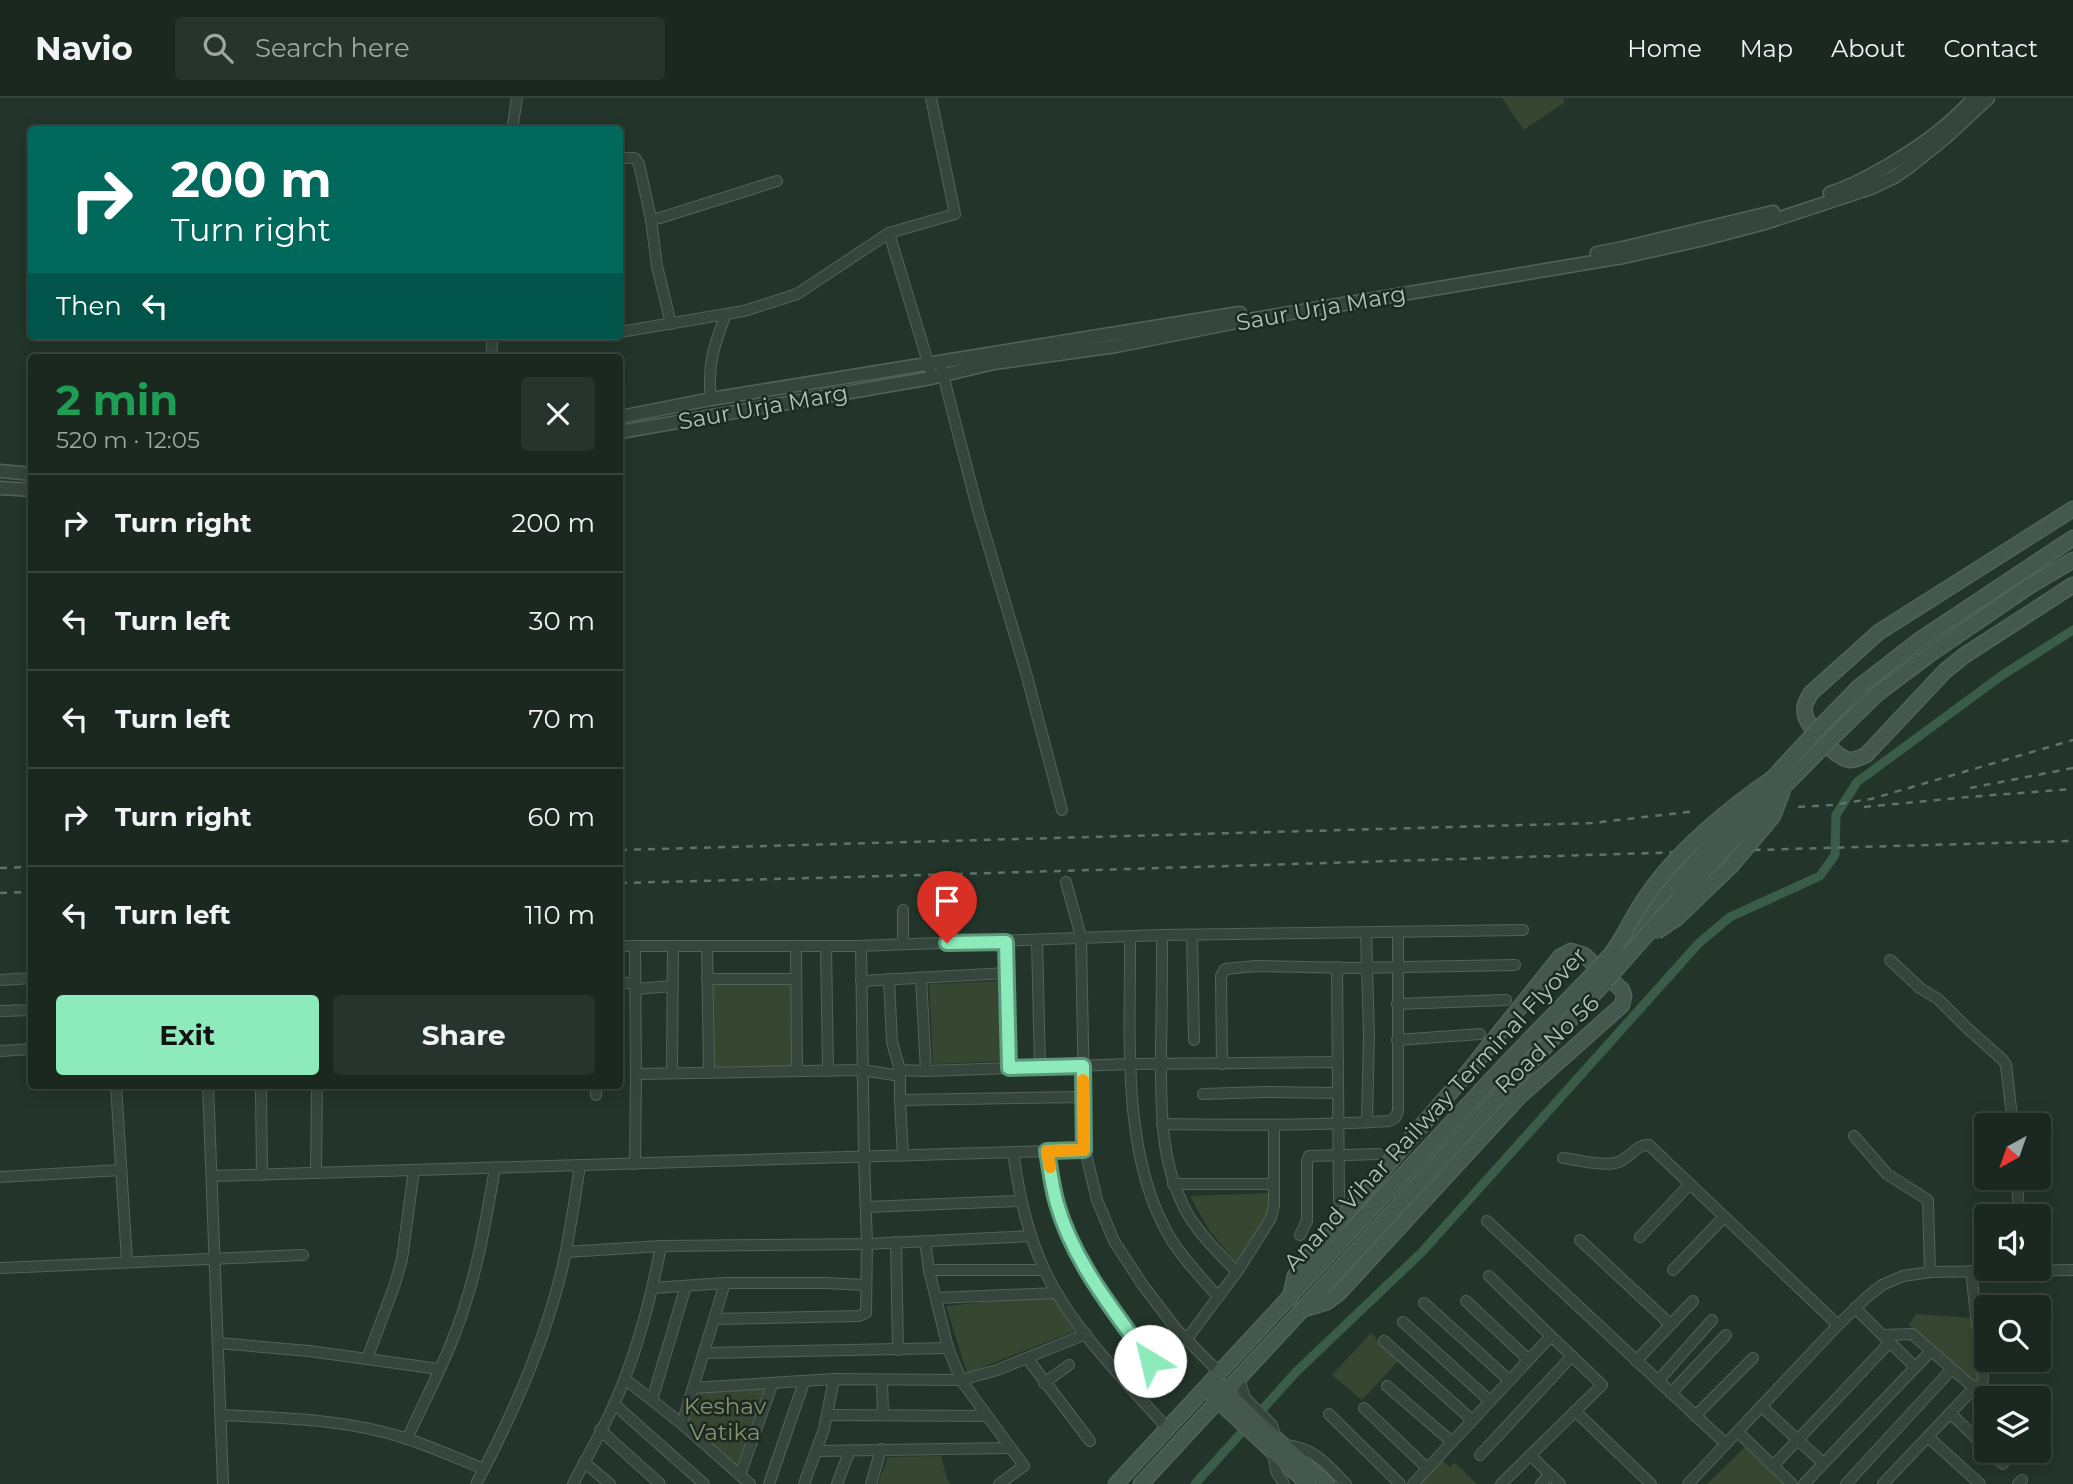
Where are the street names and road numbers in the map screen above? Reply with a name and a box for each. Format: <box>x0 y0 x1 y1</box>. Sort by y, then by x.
street label: Saur Urja Marg <box>1234 279 1408 337</box>
street label: Saur Urja Marg <box>676 378 850 436</box>
street label: Anand Vihar Railway Terminal Flyover <box>1278 942 1592 1276</box>
street label: Road No 56 <box>1489 989 1605 1099</box>

